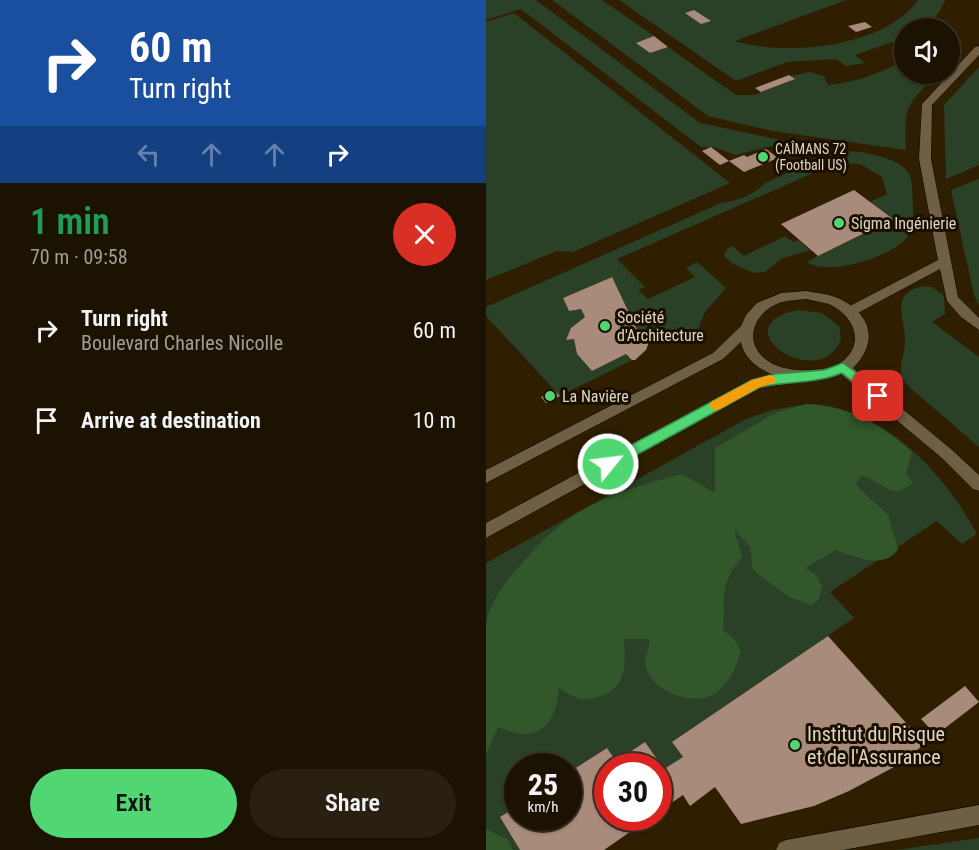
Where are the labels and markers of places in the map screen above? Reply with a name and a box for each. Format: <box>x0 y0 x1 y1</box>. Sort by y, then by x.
place label: CAÎMANS 72 (Football US) <box>775 140 847 174</box>
marker: CAÎMANS 72 (Football US) <box>756 150 770 164</box>
place label: Sigma Ingénierie <box>851 214 956 233</box>
marker: Sigma Ingénierie <box>832 216 846 230</box>
place label: Société d'Architecture <box>617 308 704 345</box>
marker: Société d'Architecture <box>598 319 612 333</box>
pin <box>852 370 903 421</box>
place label: La Navière <box>562 387 629 406</box>
marker: La Navière <box>543 389 557 403</box>
place label: Institut du Risque et de l'Assurance <box>807 722 945 769</box>
marker: Institut du Risque et de l'Assurance <box>788 738 802 752</box>

